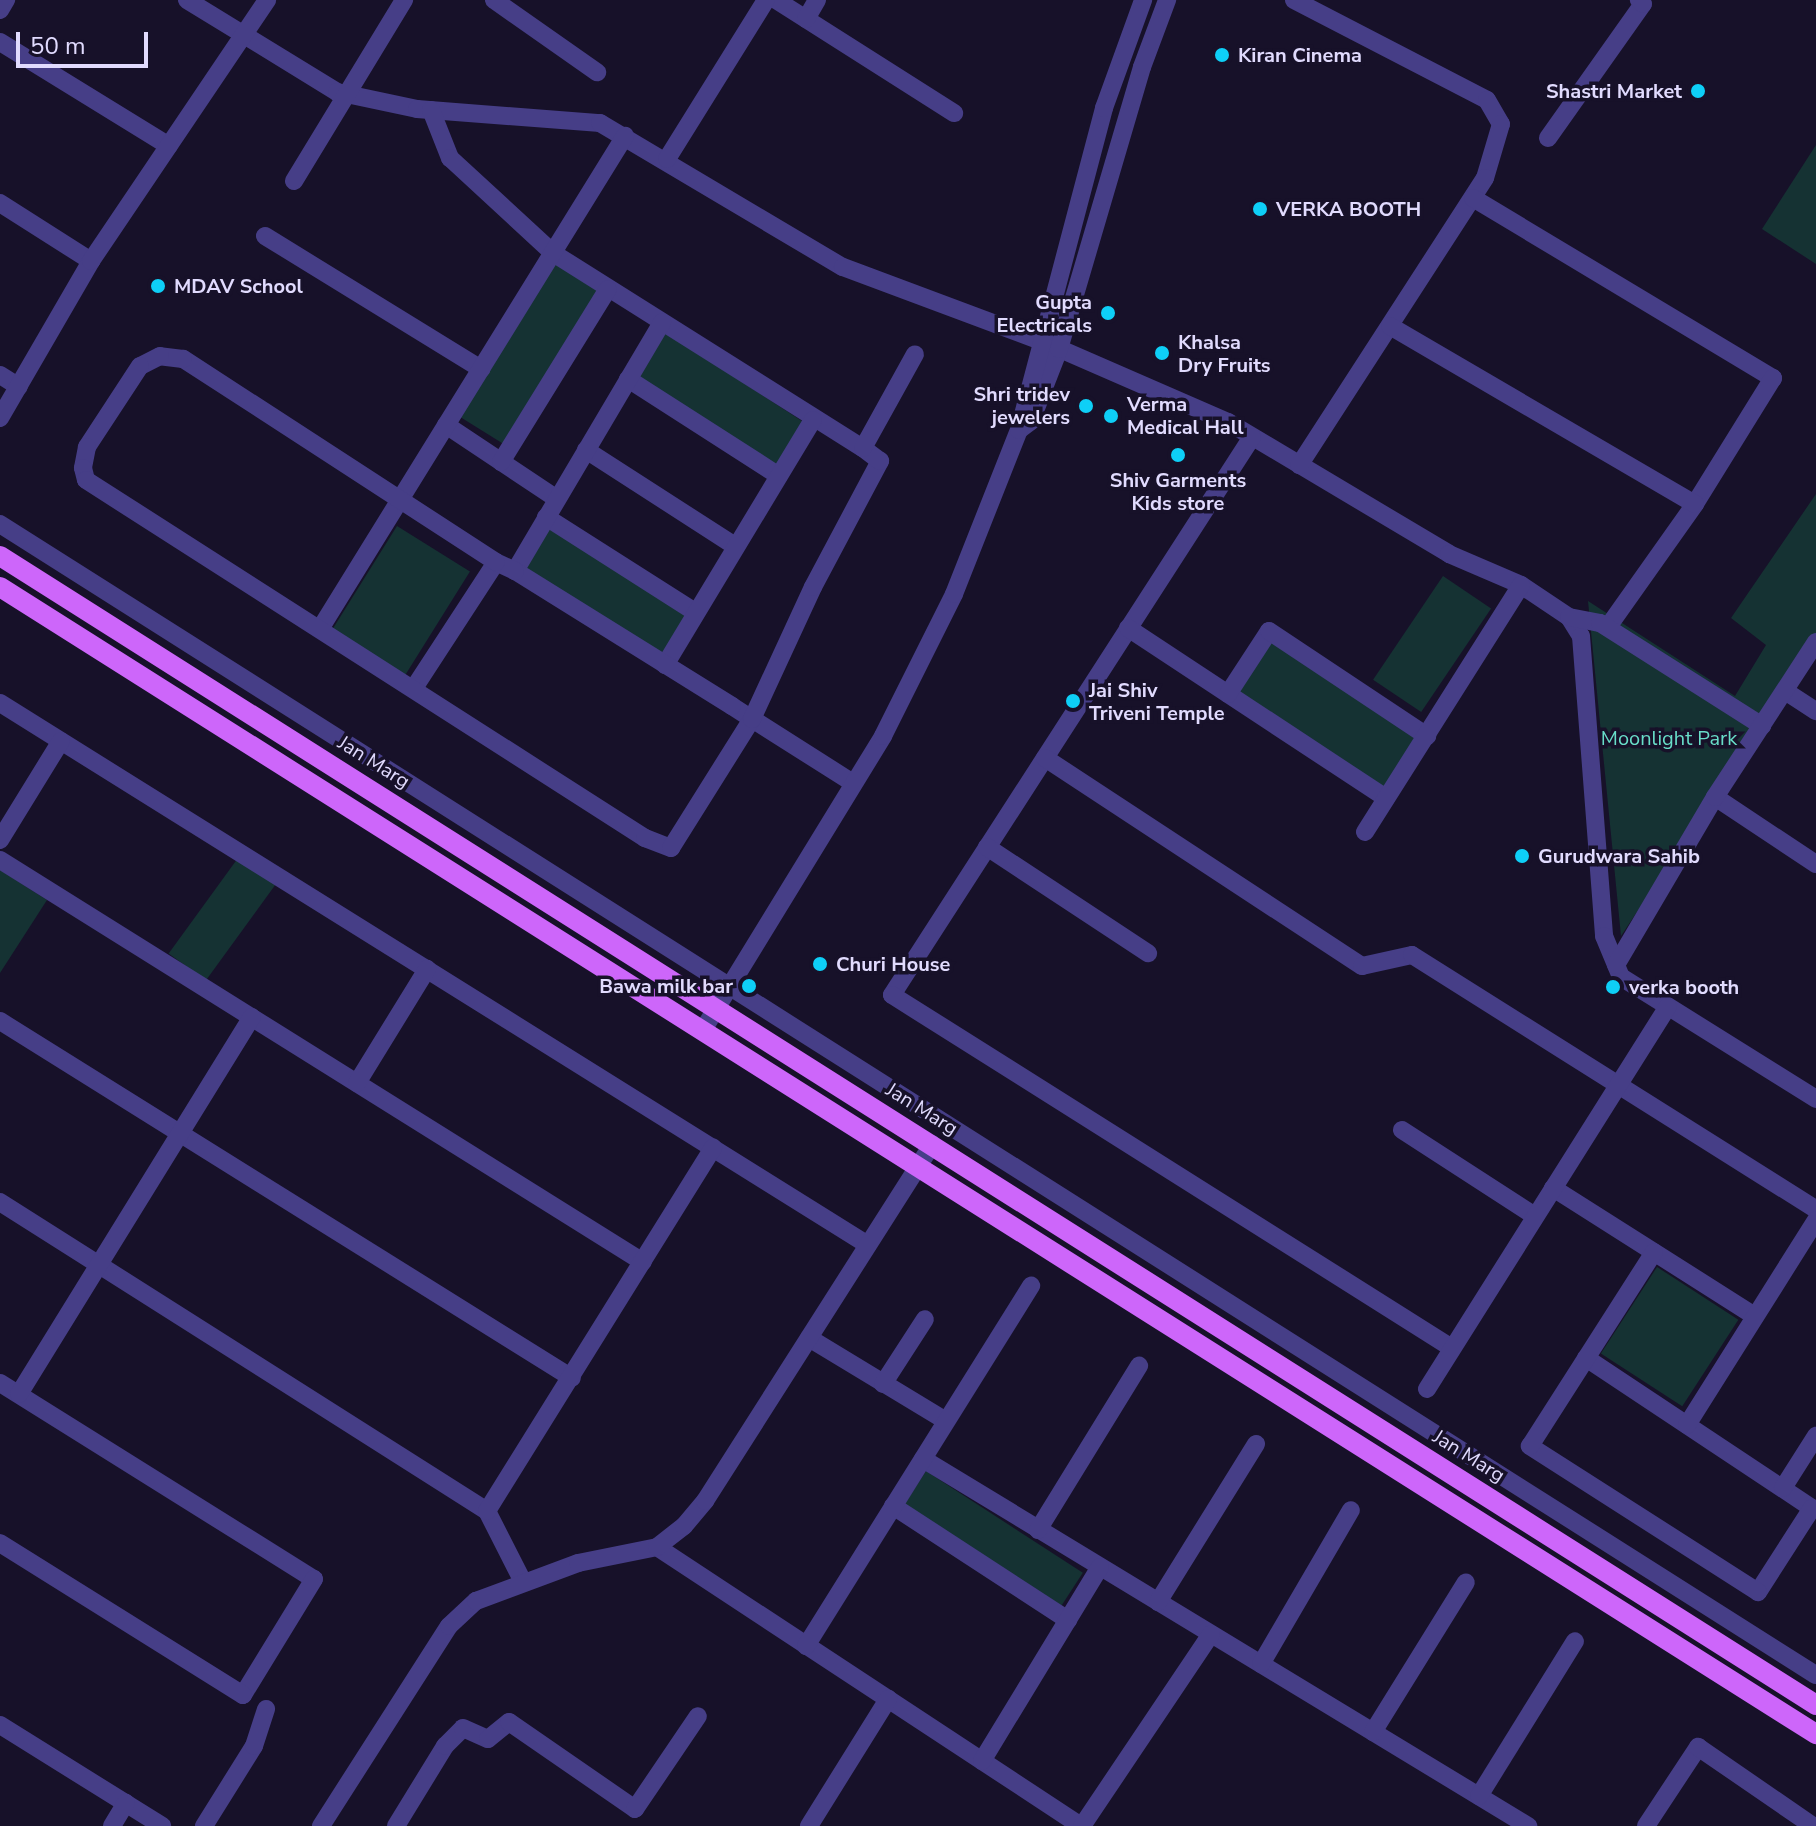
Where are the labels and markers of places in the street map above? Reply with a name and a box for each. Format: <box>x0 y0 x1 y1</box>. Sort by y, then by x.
place label: Kiran Cinema <box>1238 43 1362 67</box>
marker: Kiran Cinema <box>1213 46 1231 64</box>
place label: Shastri Market <box>1546 79 1682 103</box>
marker: Shastri Market <box>1689 82 1707 100</box>
place label: VERKA BOOTH <box>1276 197 1421 221</box>
marker: VERKA BOOTH <box>1251 200 1269 218</box>
place label: MDAV School <box>174 274 303 298</box>
marker: MDAV School <box>149 277 167 295</box>
place label: Gupta Electricals <box>996 290 1092 337</box>
marker: Gupta Electricals <box>1099 304 1117 322</box>
place label: Khalsa Dry Fruits <box>1178 330 1271 377</box>
marker: Khalsa Dry Fruits <box>1153 344 1171 362</box>
place label: Shri tridev jewelers <box>974 382 1070 429</box>
place label: Verma Medical Hall <box>1127 392 1244 439</box>
marker: Shri tridev jewelers <box>1077 397 1095 415</box>
marker: Verma Medical Hall <box>1102 407 1120 425</box>
marker: Shiv Garments Kids store <box>1169 446 1187 464</box>
place label: Shiv Garments Kids store <box>1110 468 1246 515</box>
place label: Jai Shiv Triveni Temple <box>1089 678 1225 725</box>
marker: Jai Shiv Triveni Temple <box>1064 692 1082 710</box>
place label: Gurudwara Sahib <box>1538 844 1700 868</box>
marker: Gurudwara Sahib <box>1513 847 1531 865</box>
place label: Churi House <box>836 952 950 976</box>
marker: Churi House <box>811 955 829 973</box>
place label: Bawa milk bar <box>599 974 733 998</box>
place label: verka booth <box>1629 975 1739 999</box>
marker: Bawa milk bar <box>740 977 758 995</box>
marker: verka booth <box>1604 978 1622 996</box>

